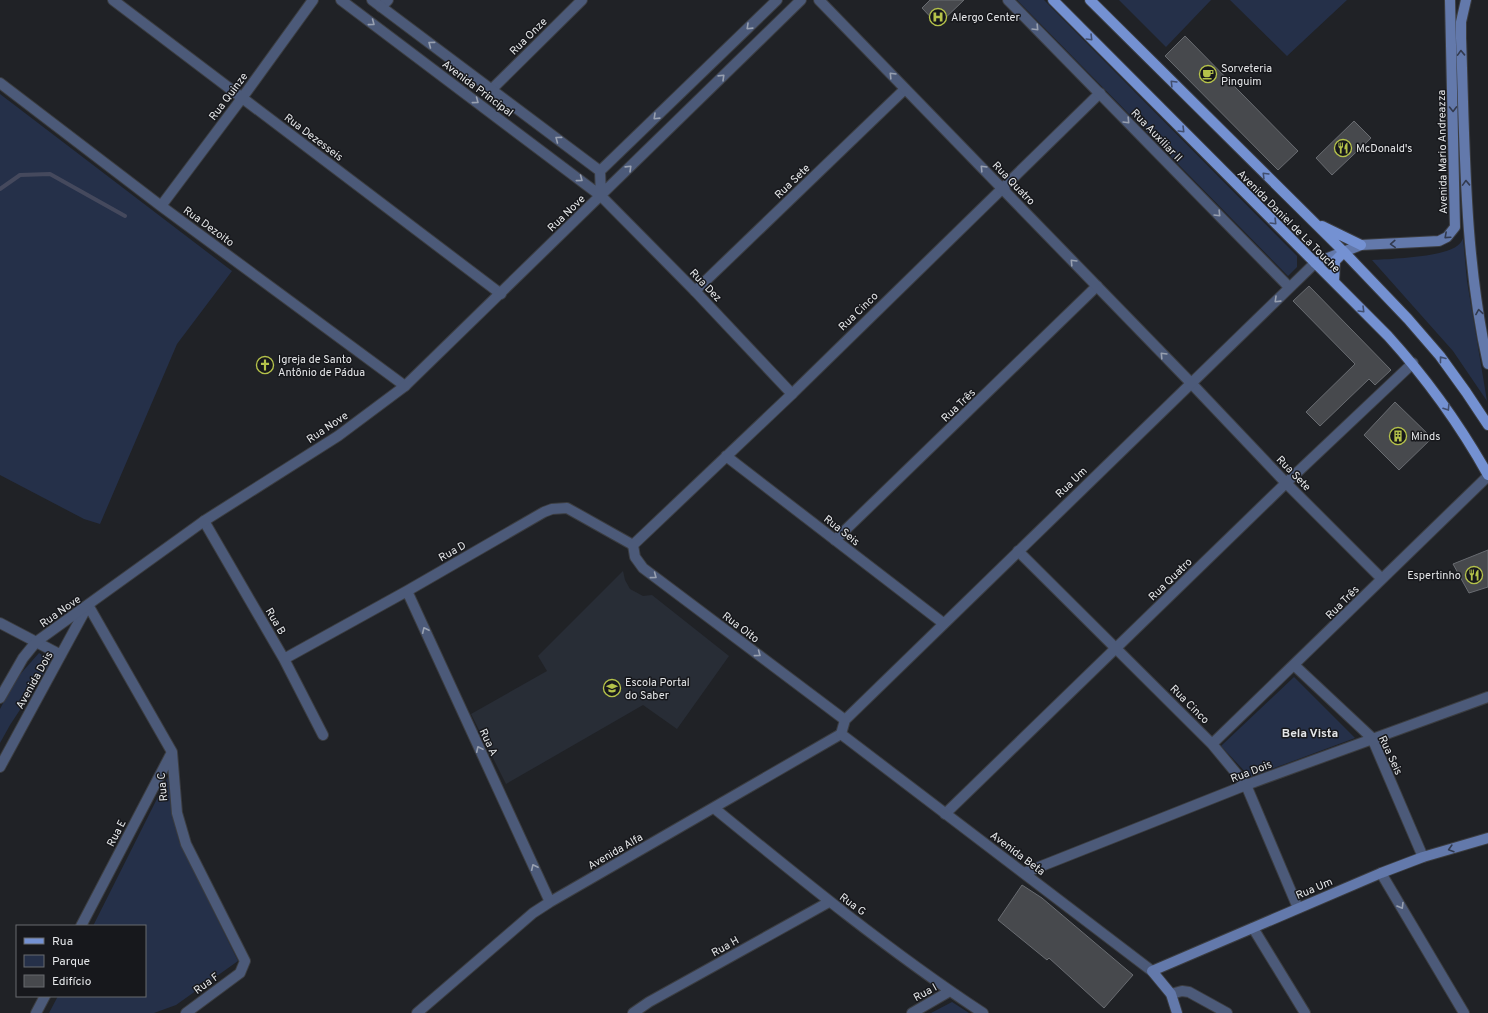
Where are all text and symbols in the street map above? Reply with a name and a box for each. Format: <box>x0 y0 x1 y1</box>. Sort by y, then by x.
hospital icon: Alergo Center <box>928 7 948 27</box>
place label: Alergo Center <box>951 11 1021 25</box>
street label: Rua Onze <box>507 15 550 58</box>
one-way arrow <box>368 19 375 26</box>
one-way arrow <box>746 22 754 30</box>
one-way arrow <box>1031 23 1039 31</box>
one-way arrow <box>1085 33 1093 40</box>
one-way arrow <box>429 42 436 49</box>
one-way arrow <box>1457 50 1466 56</box>
street label: Avenida Principal <box>439 57 516 120</box>
place label: Sorveteria Pinguim <box>1221 62 1272 89</box>
cafe icon: Sorveteria Pinguim <box>1198 64 1218 84</box>
street label: Rua Quinze <box>206 70 251 123</box>
one-way arrow <box>889 72 897 80</box>
one-way arrow <box>717 74 725 82</box>
one-way arrow <box>1170 80 1178 88</box>
street label: Avenida Mario Andreazza <box>1435 89 1451 214</box>
one-way arrow <box>472 97 479 104</box>
street label: Rua Auxiliar II <box>1128 106 1185 165</box>
one-way arrow <box>1449 106 1457 112</box>
street label: Rua Dezesseis <box>281 111 346 165</box>
one-way arrow <box>653 113 661 120</box>
one-way arrow <box>1122 116 1129 124</box>
one-way arrow <box>1177 125 1185 133</box>
one-way arrow <box>555 137 562 144</box>
restaurant icon: McDonald's <box>1333 138 1353 158</box>
place label: McDonald's <box>1356 142 1412 156</box>
street label: Rua Quatro <box>989 159 1038 209</box>
street label: Rua Sete <box>772 161 813 202</box>
one-way arrow <box>624 165 632 173</box>
one-way arrow <box>980 165 987 173</box>
street label: Avenida Daniel de La Touche <box>1234 167 1343 276</box>
one-way arrow <box>1263 172 1270 180</box>
one-way arrow <box>576 175 583 182</box>
one-way arrow <box>1462 180 1470 186</box>
street label: Rua Nove <box>545 192 589 235</box>
street label: Rua Dezoito <box>180 204 237 250</box>
one-way arrow <box>1213 209 1220 217</box>
one-way arrow <box>1269 217 1276 225</box>
one-way arrow <box>1444 231 1452 238</box>
one-way arrow <box>1390 240 1396 248</box>
one-way arrow <box>1070 259 1078 267</box>
street label: Rua Dez <box>686 266 724 305</box>
street label: Rua Cinco <box>836 289 881 334</box>
one-way arrow <box>1274 295 1281 302</box>
one-way arrow <box>1357 305 1365 313</box>
one-way arrow <box>1475 309 1484 315</box>
one-way arrow <box>1161 352 1168 360</box>
place label: Igreja de Santo Antônio de Pádua <box>278 353 365 380</box>
church icon: Igreja de Santo Antônio de Pádua <box>255 355 275 375</box>
one-way arrow <box>1440 356 1447 363</box>
street label: Rua Três <box>939 386 979 425</box>
one-way arrow <box>1442 404 1450 411</box>
street label: Rua Nove <box>304 409 351 447</box>
building icon: Minds <box>1388 426 1408 446</box>
place label: Minds <box>1411 430 1440 444</box>
street label: Rua Sete <box>1273 453 1314 494</box>
street label: Rua Um <box>1053 464 1090 501</box>
street label: Rua Seis <box>821 512 862 549</box>
street label: Rua D <box>436 538 469 565</box>
street label: Rua Quatro <box>1146 555 1196 604</box>
restaurant icon: Espertinho <box>1464 565 1484 585</box>
place label: Espertinho <box>1407 569 1461 583</box>
one-way arrow <box>650 571 657 579</box>
street label: Rua Três <box>1323 583 1363 623</box>
street label: Rua Nove <box>37 593 84 631</box>
street label: Rua B <box>262 605 288 638</box>
street label: Rua Oito <box>719 609 762 646</box>
one-way arrow <box>422 627 430 635</box>
street label: Avenida Dois <box>13 649 56 712</box>
one-way arrow <box>753 650 760 657</box>
place label: Escola Portal do Saber <box>625 676 690 703</box>
school or university icon: Escola Portal do Saber <box>602 678 622 698</box>
street label: Rua Cinco <box>1167 682 1212 727</box>
street label: Rua A <box>476 726 501 758</box>
district label: Bela Vista <box>1282 726 1338 742</box>
street label: Rua Seis <box>1375 733 1405 777</box>
one-way arrow <box>476 745 484 753</box>
street label: Rua Dois <box>1229 758 1274 786</box>
street label: Rua C <box>155 772 171 802</box>
street label: Rua E <box>104 818 130 849</box>
street label: Avenida Beta <box>987 829 1048 879</box>
street label: Avenida Alfa <box>585 830 646 873</box>
one-way arrow <box>1447 844 1454 853</box>
one-way arrow <box>531 863 539 871</box>
street label: Rua Um <box>1294 875 1335 903</box>
street label: Rua G <box>836 891 868 919</box>
one-way arrow <box>1396 902 1403 909</box>
legend <box>16 925 146 997</box>
text: Rua <box>52 934 73 950</box>
street label: Rua H <box>709 934 742 960</box>
text: Parque <box>52 954 90 970</box>
street label: Rua F <box>191 970 222 998</box>
text: Edifício <box>52 974 92 990</box>
street label: Rua I <box>911 981 940 1005</box>

